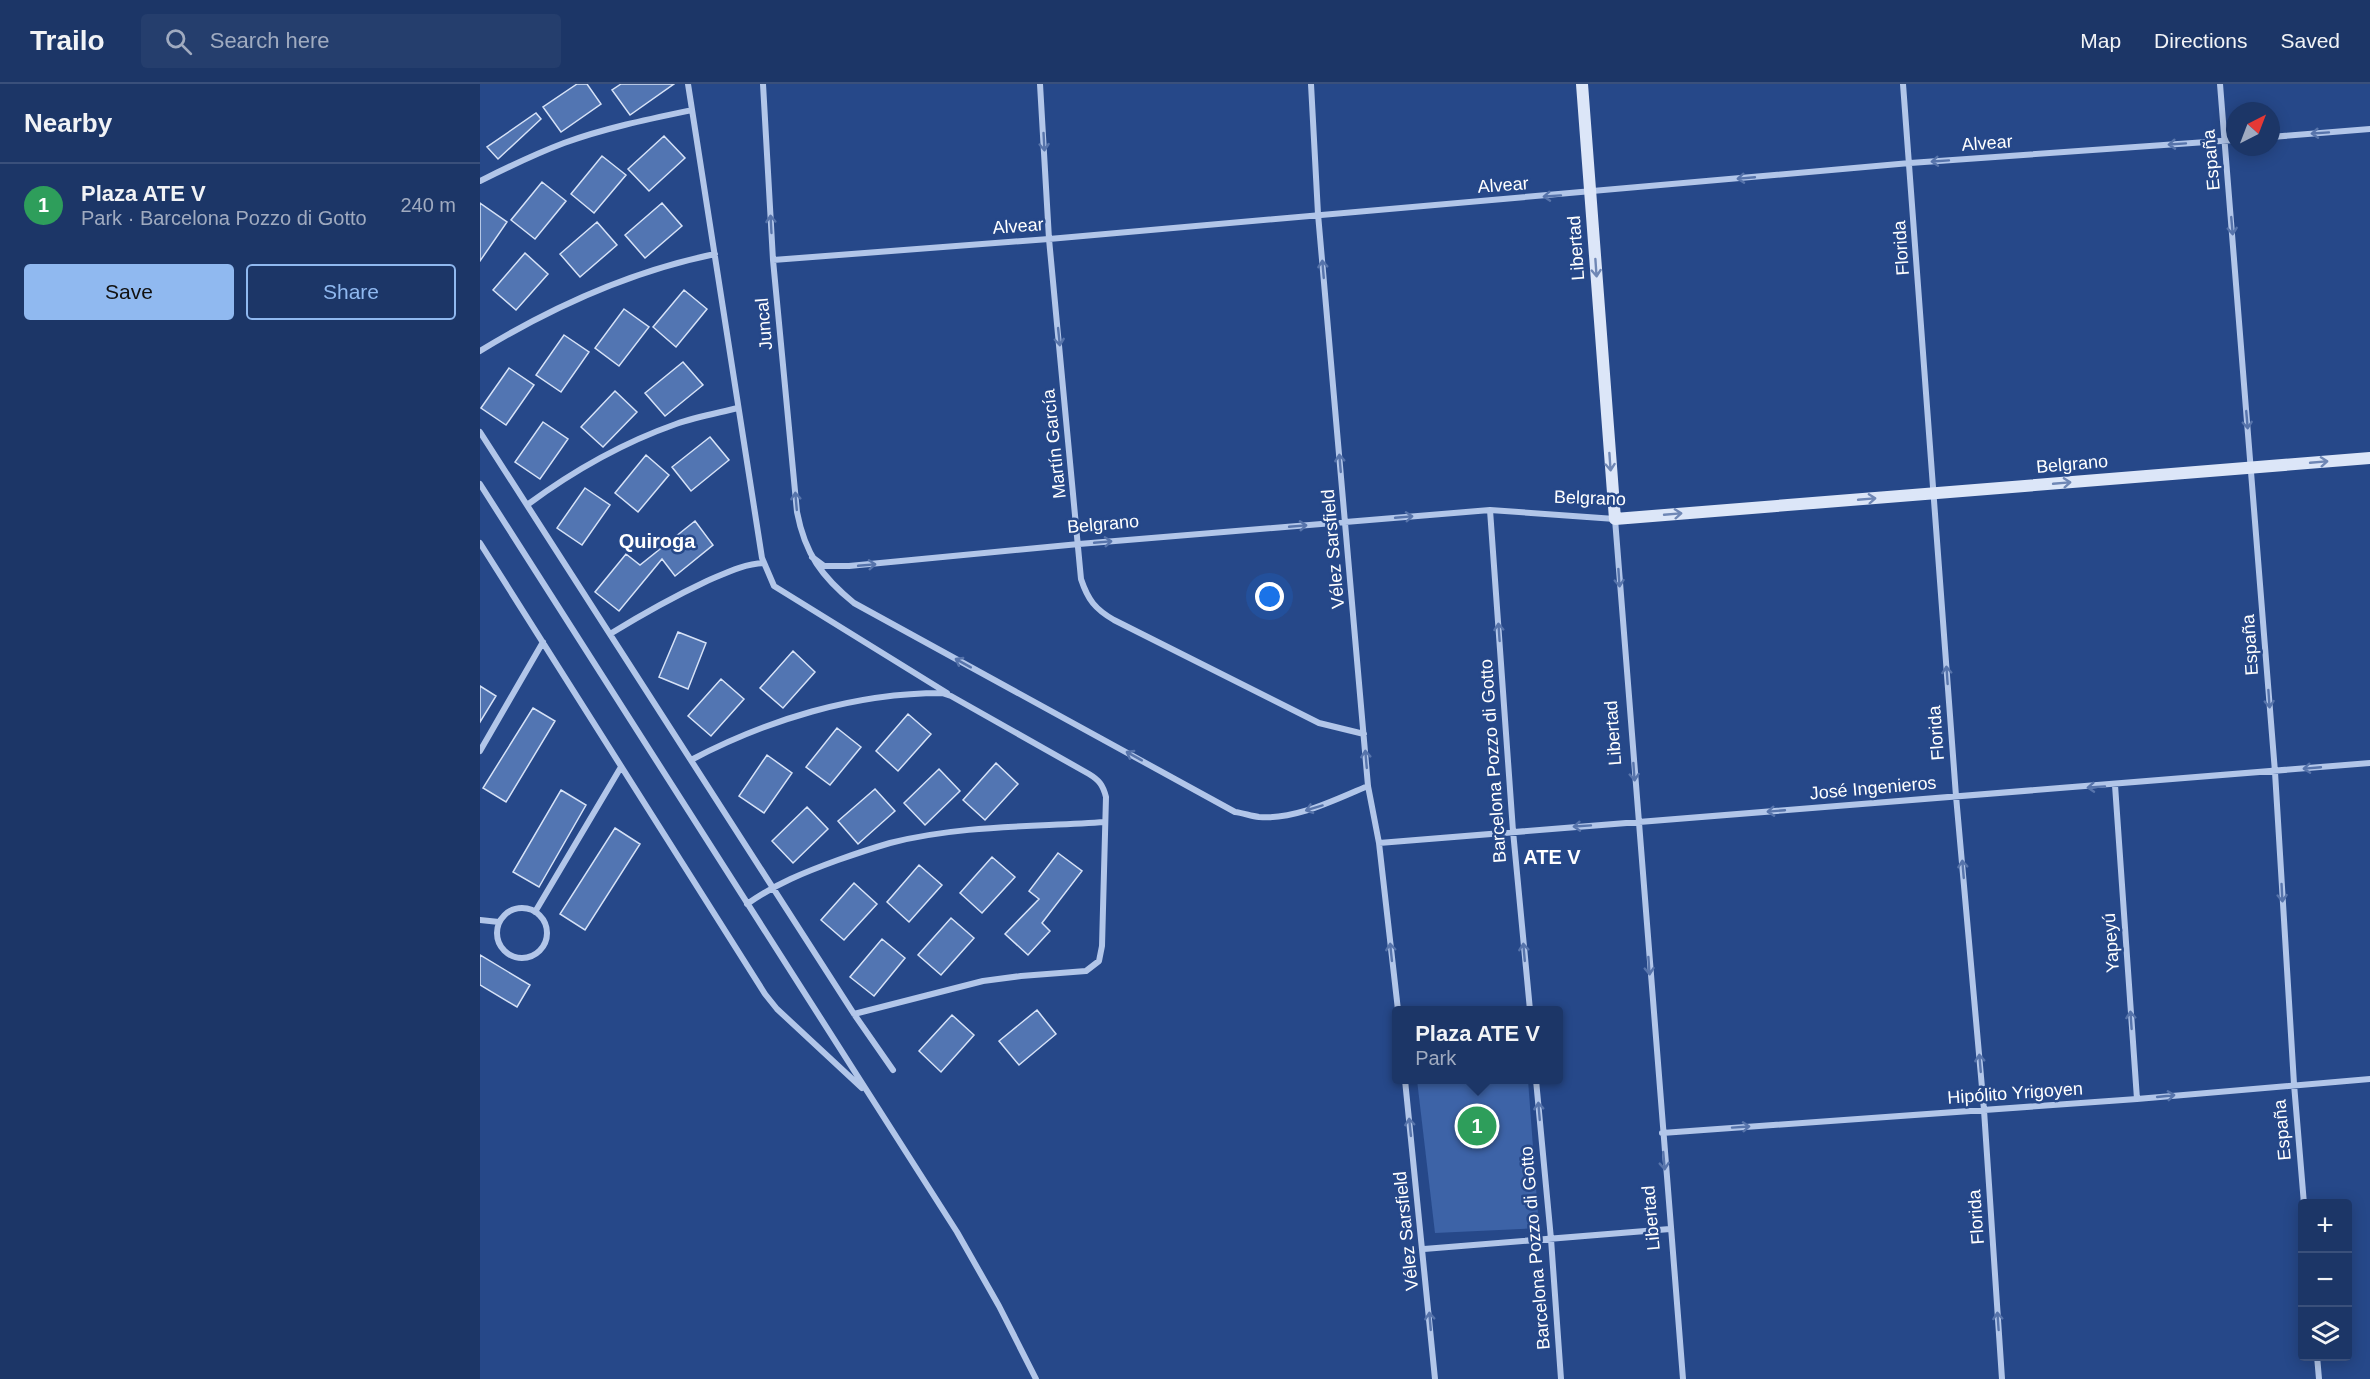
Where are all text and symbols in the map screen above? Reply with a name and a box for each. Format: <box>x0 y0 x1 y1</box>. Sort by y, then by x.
search box <box>141 14 561 68</box>
text: Trailo <box>30 25 105 56</box>
icon: search <box>162 25 195 58</box>
text: Search here <box>210 28 330 53</box>
text: Map <box>2080 29 2121 52</box>
text: Directions <box>2154 29 2247 52</box>
text: Saved <box>2280 29 2340 52</box>
north arrow <box>2226 102 2280 156</box>
text: Nearby <box>24 108 112 138</box>
street label: España <box>2198 128 2224 191</box>
one-way arrow <box>2311 128 2331 139</box>
street label: Alvear <box>1961 131 2013 155</box>
one-way arrow <box>1038 132 1049 152</box>
one-way arrow <box>2167 139 2187 150</box>
one-way arrow <box>1931 156 1951 167</box>
street label: Alvear <box>1477 173 1529 197</box>
one-way arrow <box>1737 173 1757 184</box>
text: Plaza ATE V <box>81 181 206 206</box>
one-way arrow <box>1542 191 1562 202</box>
text: 1 <box>38 194 49 216</box>
text: 240 m <box>400 194 456 216</box>
text: Park · Barcelona Pozzo di Gotto <box>81 207 367 229</box>
one-way arrow <box>765 214 776 234</box>
street label: Alvear <box>992 214 1044 238</box>
street label: Libertad <box>1564 215 1588 281</box>
one-way arrow <box>2226 216 2237 236</box>
street label: Florida <box>1889 219 1913 276</box>
one-way arrow <box>1590 257 1601 277</box>
one-way arrow <box>1317 260 1328 280</box>
button: Save <box>24 264 234 320</box>
button: Share <box>246 264 456 320</box>
street label: Juncal <box>752 297 776 351</box>
one-way arrow <box>1054 326 1065 346</box>
street label: Martín García <box>1038 387 1070 500</box>
one-way arrow <box>2242 410 2253 430</box>
street label: Belgrano <box>2035 451 2109 477</box>
one-way arrow <box>1605 452 1616 472</box>
one-way arrow <box>1334 454 1345 474</box>
one-way arrow <box>2308 456 2328 467</box>
one-way arrow <box>2051 477 2071 488</box>
street label: Belgrano <box>1554 487 1626 509</box>
street label: Vélez Sarsfield <box>1318 488 1348 610</box>
one-way arrow <box>790 492 801 512</box>
one-way arrow <box>1857 493 1877 504</box>
one-way arrow <box>1663 509 1682 520</box>
street label: Belgrano <box>1066 511 1140 537</box>
one-way arrow <box>1394 511 1413 522</box>
one-way arrow <box>1287 520 1307 531</box>
district label: Quiroga <box>619 530 696 552</box>
one-way arrow <box>1093 536 1113 547</box>
one-way arrow <box>857 559 877 570</box>
one-way arrow <box>1614 567 1625 587</box>
your location <box>1255 582 1284 611</box>
street label: España <box>2238 613 2262 676</box>
one-way arrow <box>1493 623 1504 643</box>
one-way arrow <box>955 657 973 668</box>
street label: Barcelona Pozzo di Gotto <box>1476 658 1510 864</box>
one-way arrow <box>1941 665 1952 685</box>
one-way arrow <box>2264 688 2275 708</box>
street label: Libertad <box>1601 700 1625 766</box>
street label: Florida <box>1924 704 1948 761</box>
one-way arrow <box>1126 750 1143 762</box>
one-way arrow <box>1360 750 1371 770</box>
one-way arrow <box>1629 762 1640 781</box>
one-way arrow <box>2302 763 2322 774</box>
street label: José Ingenieros <box>1809 772 1937 804</box>
one-way arrow <box>2087 781 2107 792</box>
one-way arrow <box>1305 803 1324 814</box>
one-way arrow <box>1767 806 1787 817</box>
one-way arrow <box>1573 821 1593 832</box>
district label: ATE V <box>1523 846 1581 868</box>
one-way arrow <box>1957 860 1968 879</box>
one-way arrow <box>2277 883 2288 903</box>
street label: Yapeyú <box>2099 913 2123 973</box>
one-way arrow <box>1385 943 1396 963</box>
one-way arrow <box>1518 943 1529 963</box>
one-way arrow <box>1644 956 1655 976</box>
popup <box>1392 1006 1563 1084</box>
one-way arrow <box>2126 1010 2137 1030</box>
text: Plaza ATE V <box>1415 1021 1540 1046</box>
text: Park <box>1415 1047 1456 1069</box>
one-way arrow <box>1974 1054 1985 1074</box>
street label: Hipólito Yrigoyen <box>1947 1078 2083 1108</box>
one-way arrow <box>2156 1090 2176 1101</box>
street label: España <box>2269 1098 2295 1161</box>
one-way arrow <box>1533 1102 1544 1122</box>
pin: 1 <box>1458 1104 1496 1148</box>
one-way arrow <box>1404 1117 1415 1137</box>
one-way arrow <box>1731 1122 1751 1133</box>
street label: Barcelona Pozzo di Gotto <box>1516 1145 1554 1351</box>
one-way arrow <box>1659 1150 1670 1170</box>
street label: Vélez Sarsfield <box>1390 1170 1422 1292</box>
street label: Libertad <box>1638 1185 1664 1251</box>
street label: Florida <box>1964 1188 1988 1245</box>
map controls <box>2298 1199 2352 1361</box>
button: + <box>2298 1199 2352 1253</box>
button: − <box>2298 1253 2352 1307</box>
button: layers <box>2298 1307 2352 1361</box>
one-way arrow <box>1424 1311 1435 1331</box>
one-way arrow <box>1992 1311 2003 1331</box>

